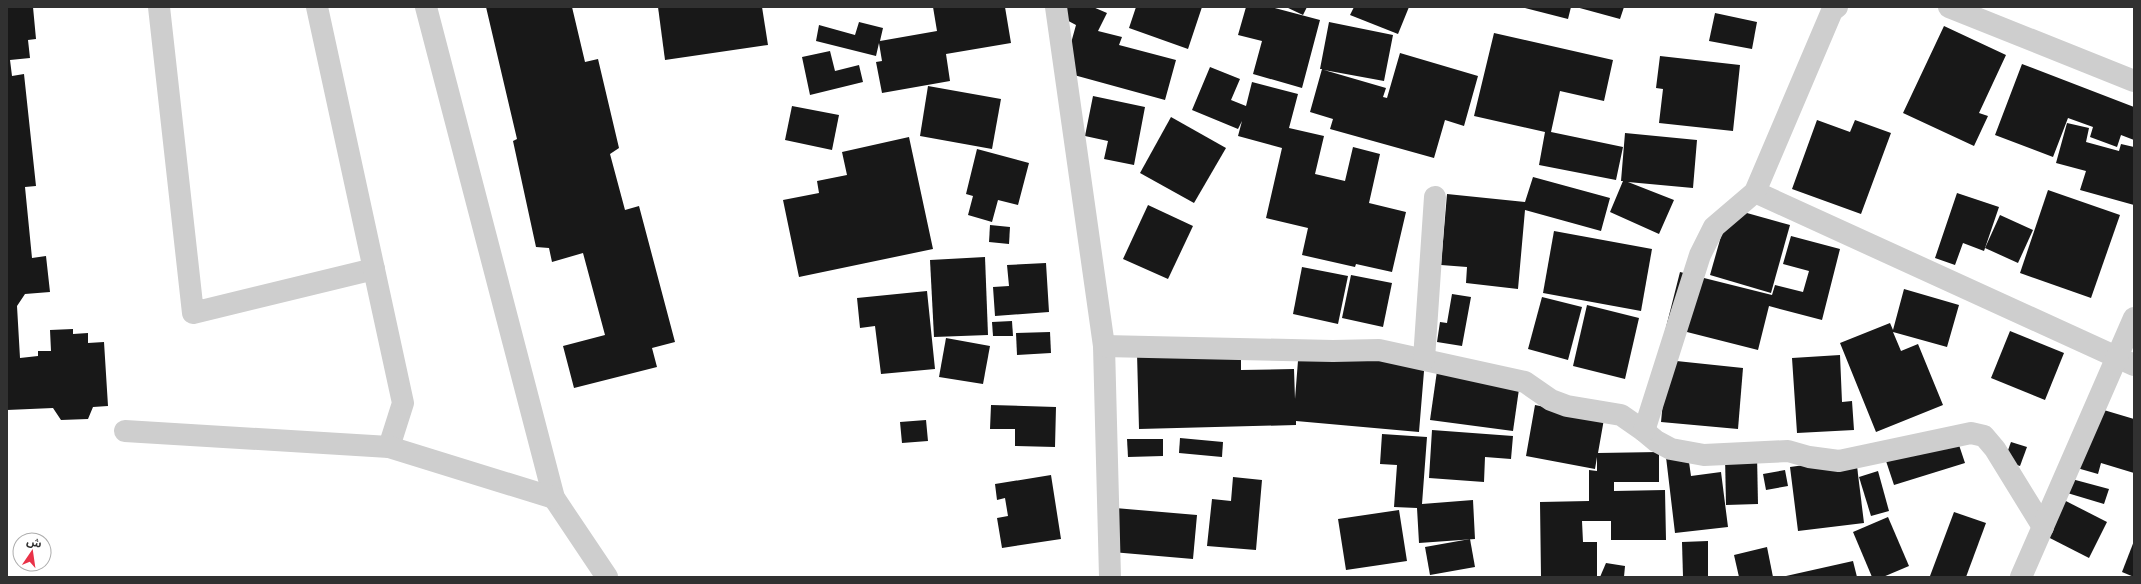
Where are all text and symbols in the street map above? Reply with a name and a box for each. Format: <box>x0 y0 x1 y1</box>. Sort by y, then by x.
north arrow <box>12 532 52 572</box>
text: ش <box>25 534 43 551</box>

